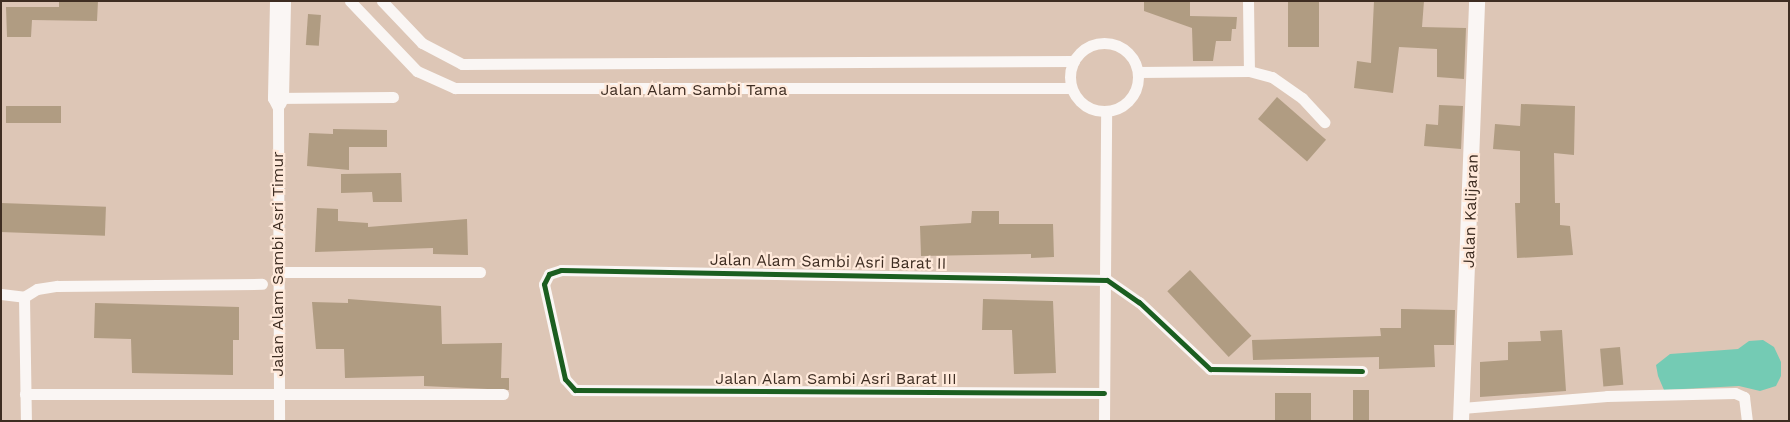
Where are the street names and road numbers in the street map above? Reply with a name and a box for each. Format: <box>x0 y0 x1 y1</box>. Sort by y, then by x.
street label: Jalan Alam Sambi Tama <box>600 80 788 100</box>
street label: Jalan Alam Sambi Asri Timur <box>268 151 288 377</box>
street label: Jalan Kalijaran <box>1459 154 1483 268</box>
street label: Jalan Alam Sambi Asri Barat II <box>709 250 947 274</box>
street label: Jalan Alam Sambi Asri Barat III <box>715 369 957 389</box>

